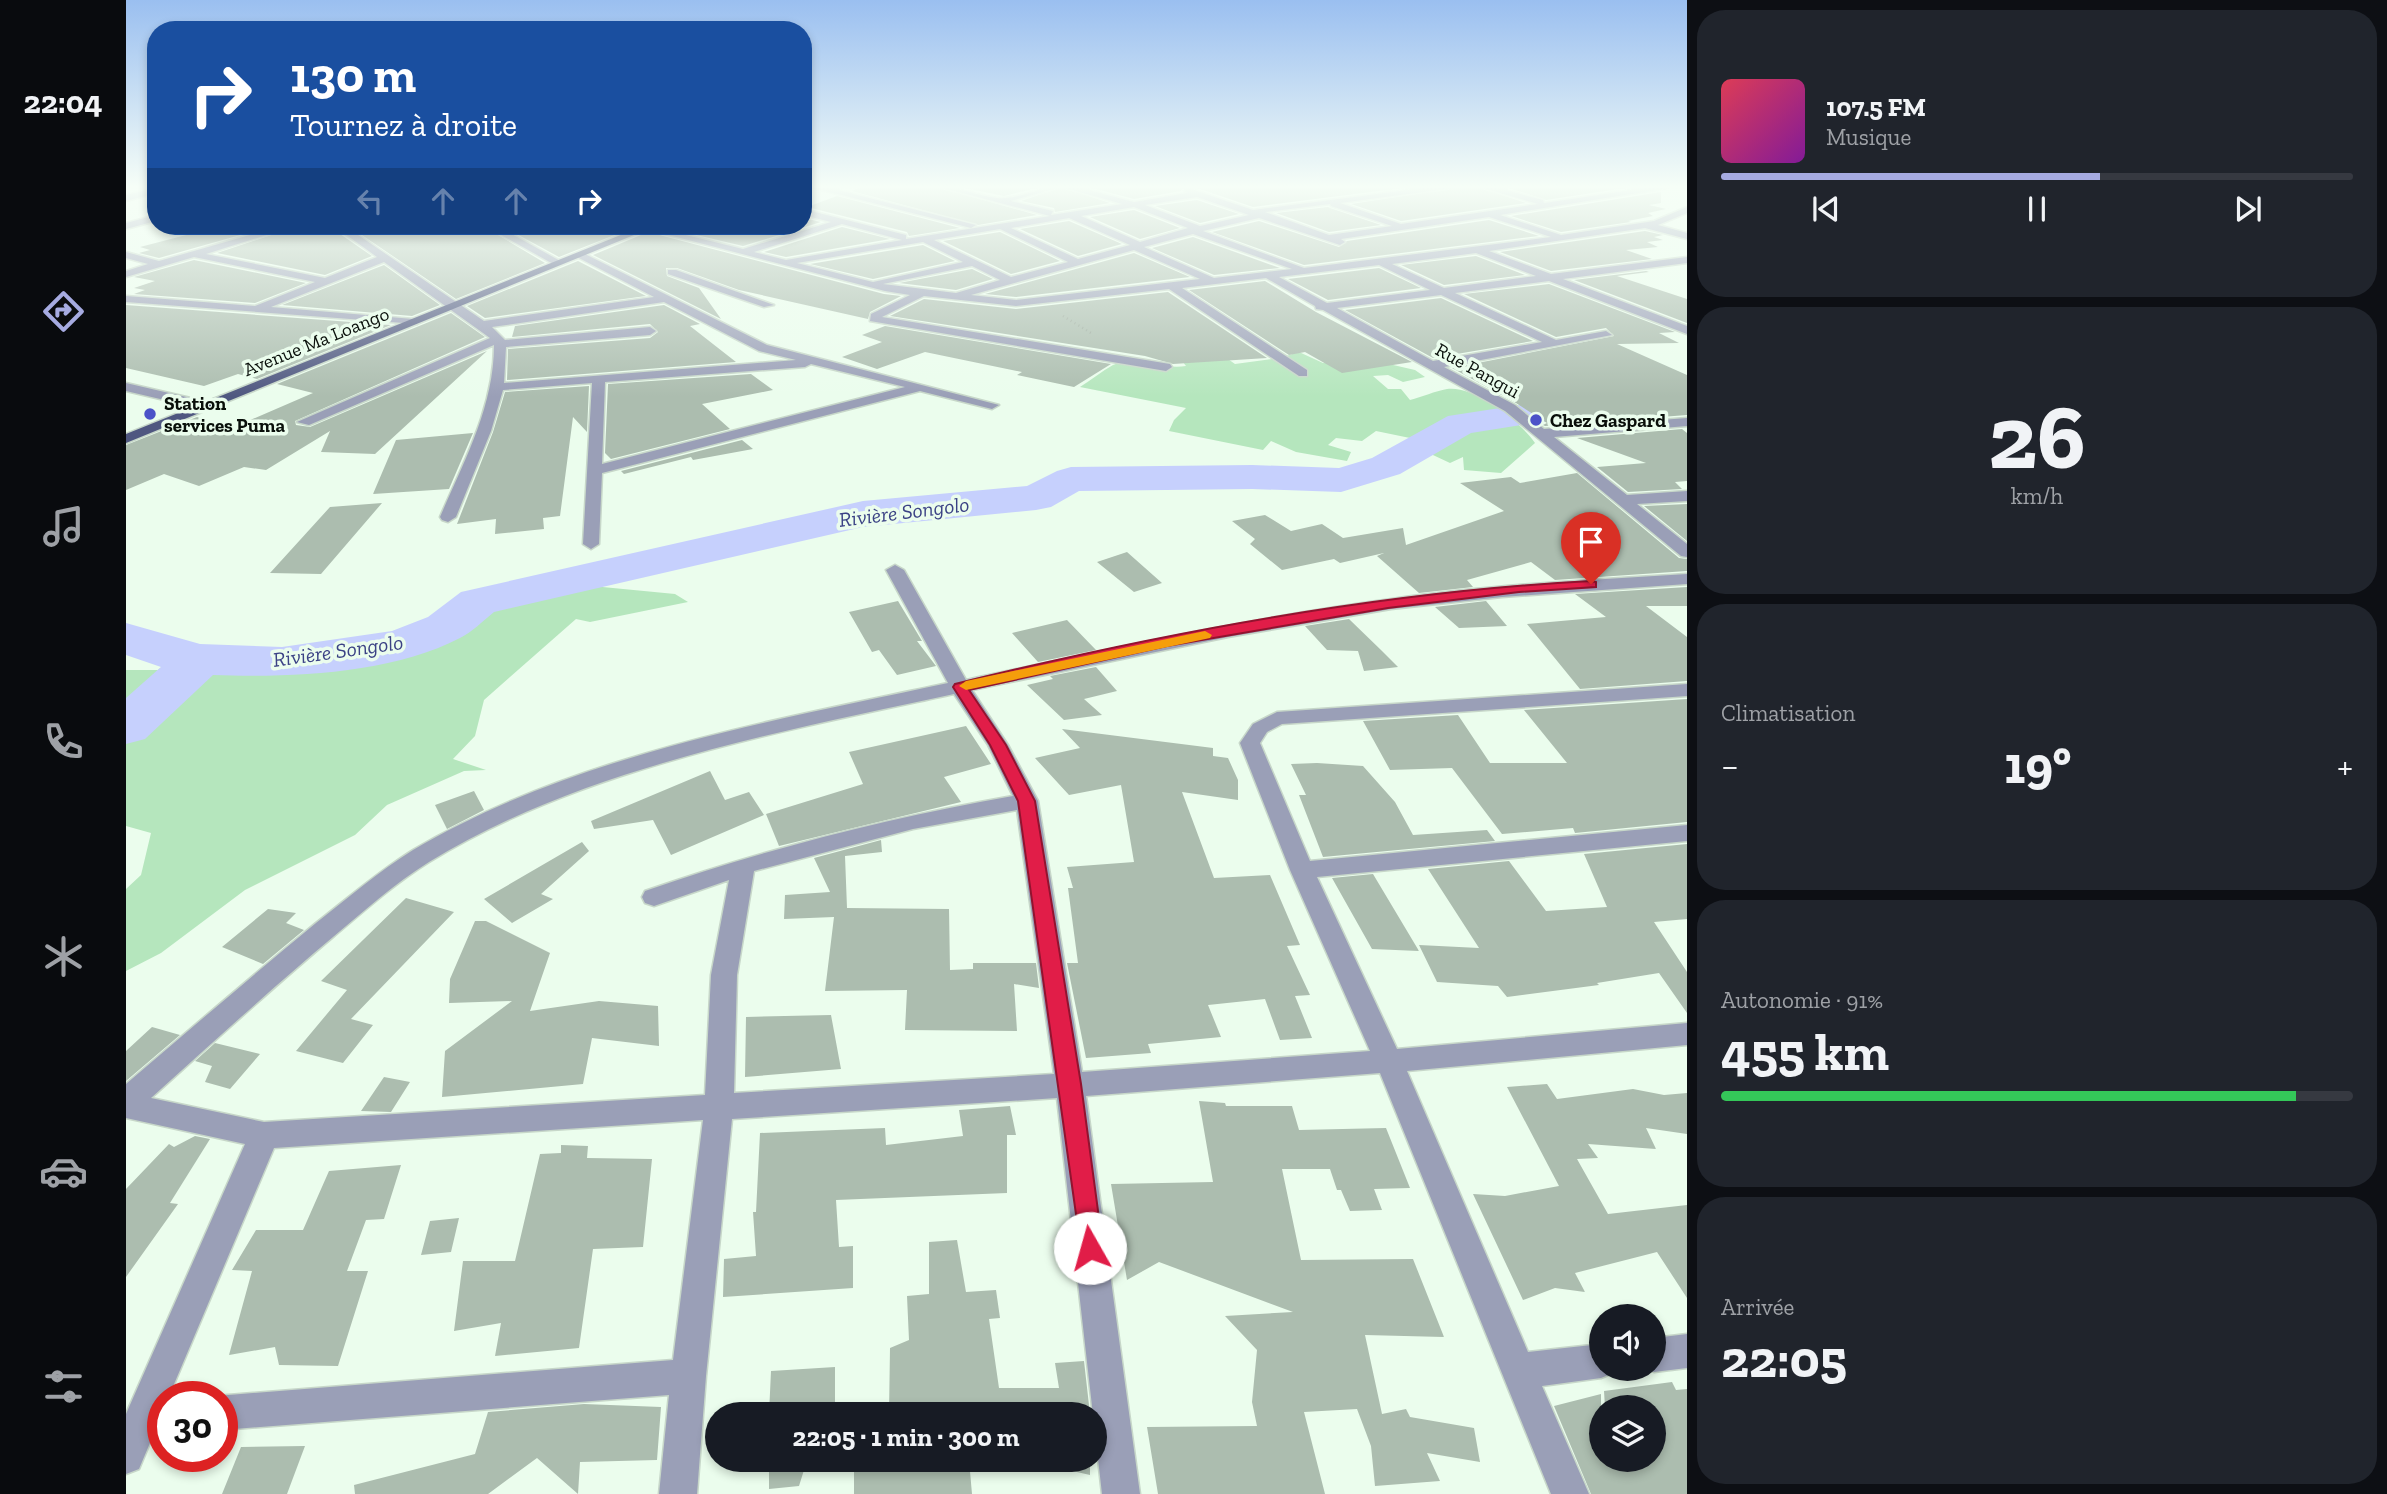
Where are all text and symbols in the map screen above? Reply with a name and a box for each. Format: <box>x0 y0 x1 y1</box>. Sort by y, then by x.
text: 130 m <box>290 46 416 105</box>
icon: right <box>175 49 266 140</box>
text: 22:04 <box>24 83 102 121</box>
text: 107.5 FM <box>1826 91 1926 123</box>
text: Tournez à droite <box>290 106 517 144</box>
text: Musique <box>1826 123 1911 151</box>
icon: left <box>351 182 389 220</box>
icon: ahead <box>424 182 462 220</box>
icon: ahead <box>497 182 535 220</box>
icon: right <box>570 182 608 220</box>
icon: previous <box>1807 190 1845 228</box>
icon: pause <box>2018 190 2056 228</box>
icon: next <box>2229 190 2267 228</box>
icon: directions <box>39 287 88 336</box>
street label: Avenue Ma Loango <box>240 302 393 381</box>
street label: Rue Pangui <box>1432 338 1524 403</box>
text: 26 <box>1988 382 2086 491</box>
place label: Station services Puma <box>164 392 285 437</box>
marker: Station services Puma <box>142 406 158 422</box>
place label: Chez Gaspard <box>1550 409 1666 432</box>
marker: Chez Gaspard <box>1528 412 1544 428</box>
text: km/h <box>2011 482 2063 510</box>
water label: Rivière Songolo <box>837 491 971 532</box>
icon: music <box>39 502 88 551</box>
pin <box>1561 512 1621 584</box>
icon: arrive <box>1572 523 1610 561</box>
water label: Rivière Songolo <box>271 629 405 672</box>
text: Climatisation <box>1721 699 1855 727</box>
icon: phone <box>39 717 88 766</box>
text: 19° <box>2004 734 2071 796</box>
text: − <box>1721 743 1739 789</box>
text: + <box>2337 743 2353 789</box>
icon: climate <box>39 932 88 981</box>
text: Autonomie · 91% <box>1721 986 1883 1014</box>
text: 455 km <box>1721 1021 1889 1083</box>
icon: car <box>39 1147 88 1196</box>
position arrow <box>1053 1211 1127 1285</box>
text: Arrivée <box>1721 1293 1794 1321</box>
map controls <box>1589 1304 1666 1472</box>
button: sound <box>1589 1304 1666 1381</box>
text: 22:05 <box>1721 1328 1847 1390</box>
icon: filters <box>39 1362 88 1411</box>
speed limit sign: 30 <box>147 1381 238 1472</box>
button: layers <box>1589 1395 1666 1472</box>
text: 22:05 · 1 min · 300 m <box>792 1421 1020 1453</box>

